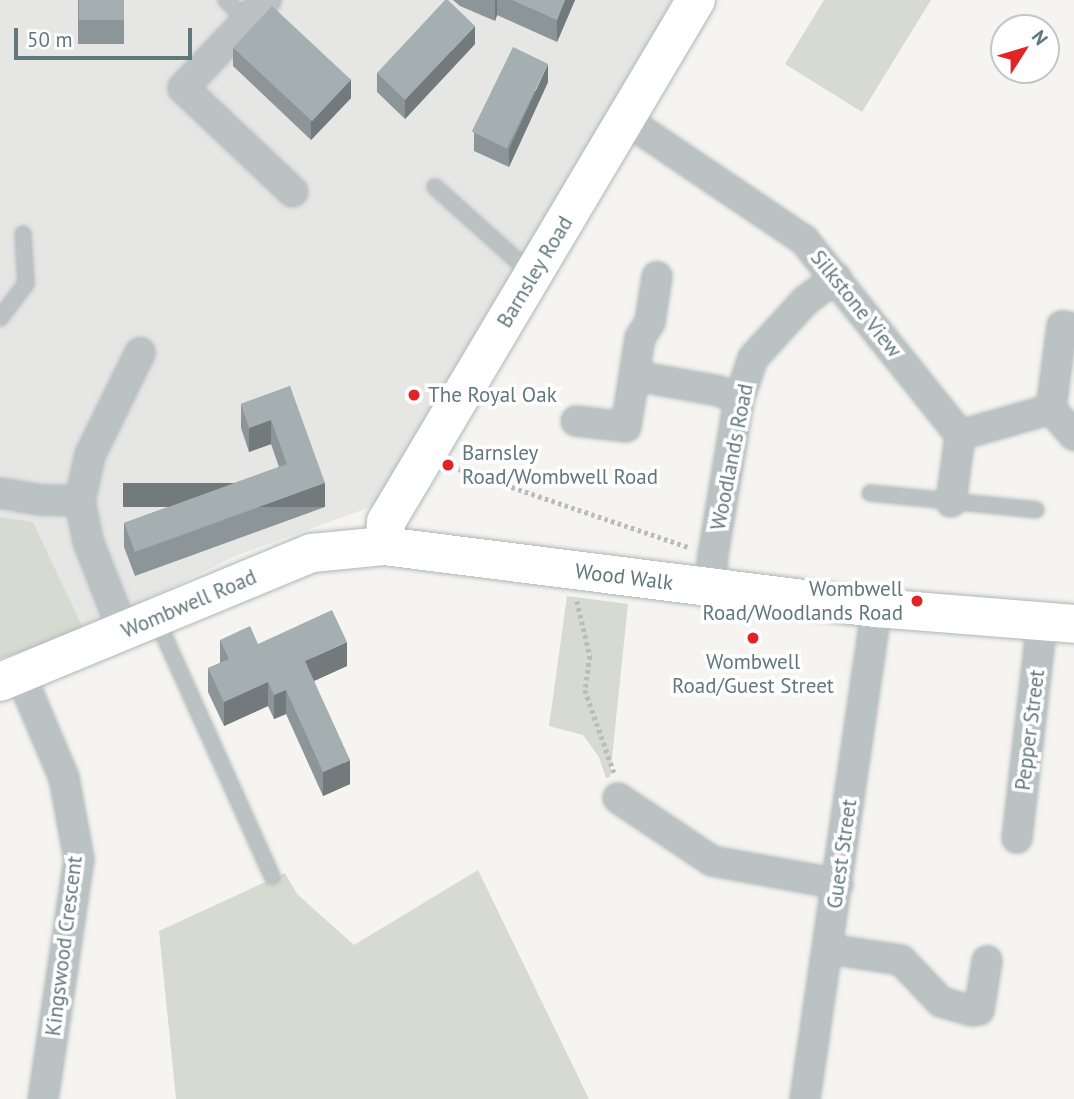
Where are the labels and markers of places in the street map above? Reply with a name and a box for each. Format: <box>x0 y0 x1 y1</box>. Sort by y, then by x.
place label: The Royal Oak <box>428 382 557 408</box>
marker: The Royal Oak <box>406 387 422 403</box>
place label: Barnsley Road/Wombwell Road <box>462 440 658 490</box>
marker: Barnsley Road/Wombwell Road <box>440 457 456 473</box>
place label: Wombwell Road/Woodlands Road <box>703 576 903 626</box>
marker: Wombwell Road/Woodlands Road <box>909 593 925 609</box>
marker: Wombwell Road/Guest Street <box>745 630 761 646</box>
place label: Wombwell Road/Guest Street <box>672 649 834 699</box>

